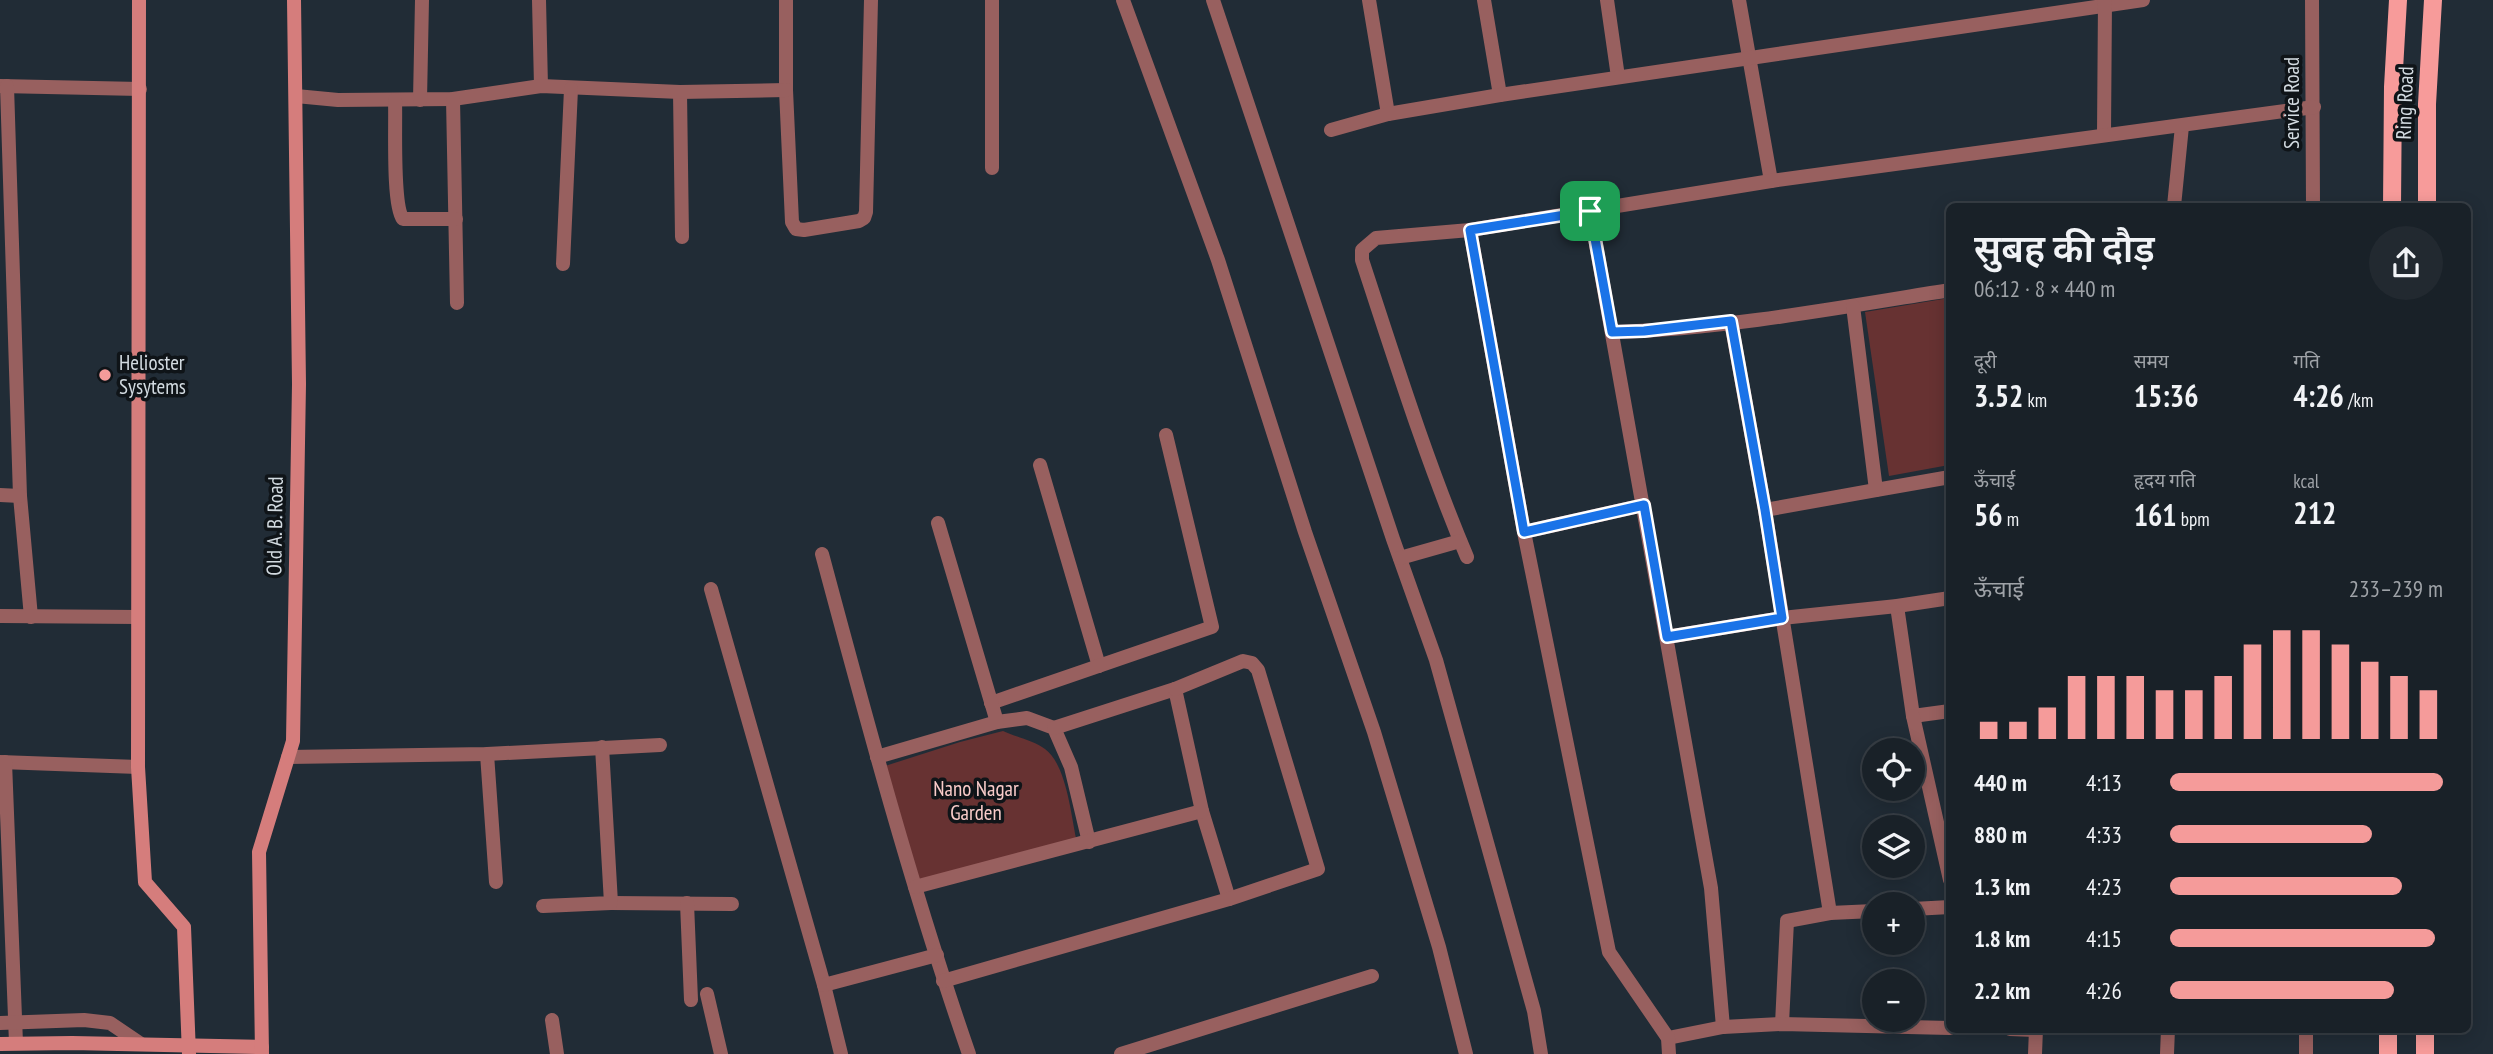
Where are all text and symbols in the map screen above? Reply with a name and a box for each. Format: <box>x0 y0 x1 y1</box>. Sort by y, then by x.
street label: Service Road <box>2278 57 2305 149</box>
street label: Ring Road <box>2390 66 2419 140</box>
pin <box>1560 181 1620 241</box>
icon: arrive <box>1571 192 1609 230</box>
text: सुबह की दौड़ <box>1974 223 2155 272</box>
button: share <box>2369 226 2443 300</box>
text: 06:12 · 8 × 440 m <box>1974 274 2115 303</box>
place label: Helioster Sysytems <box>119 349 186 400</box>
text: दूरी <box>1974 349 1997 373</box>
text: समय <box>2134 349 2169 373</box>
text: गति <box>2293 349 2320 373</box>
marker: Helioster Sysytems <box>97 367 113 383</box>
text: 3.52 <box>1974 376 2023 415</box>
text: 15:36 <box>2134 376 2199 415</box>
text: 4:26 <box>2293 376 2344 415</box>
text: km <box>2023 388 2047 412</box>
text: /km <box>2344 388 2373 412</box>
text: ऊँचाई <box>1974 468 2015 492</box>
text: हृदय गति <box>2134 468 2196 492</box>
text: kcal <box>2293 469 2319 493</box>
street label: Old A. B. Road <box>260 476 289 576</box>
text: 212 <box>2293 493 2336 532</box>
text: 56 <box>1974 495 2003 534</box>
text: 161 <box>2134 495 2177 534</box>
text: m <box>2003 507 2019 531</box>
text: bpm <box>2177 507 2210 531</box>
text: ऊँचाई <box>1974 574 2024 603</box>
text: 233–239 m <box>2349 574 2443 603</box>
map controls <box>1862 738 1925 1032</box>
button: locate <box>1862 738 1925 801</box>
text: 440 m <box>1974 768 2027 797</box>
text: 4:13 <box>2086 768 2122 797</box>
park label: Nano Nagar Garden <box>933 775 1019 826</box>
button: layers <box>1862 815 1925 878</box>
text: 880 m <box>1974 820 2027 849</box>
text: 4:33 <box>2086 820 2122 849</box>
text: 1.3 km <box>1974 872 2030 901</box>
text: 4:23 <box>2086 872 2122 901</box>
button: + <box>1862 892 1925 955</box>
text: 1.8 km <box>1974 924 2030 953</box>
text: 4:15 <box>2086 924 2122 953</box>
button: − <box>1862 969 1925 1032</box>
text: 2.2 km <box>1974 976 2030 1005</box>
text: 4:26 <box>2086 976 2122 1005</box>

